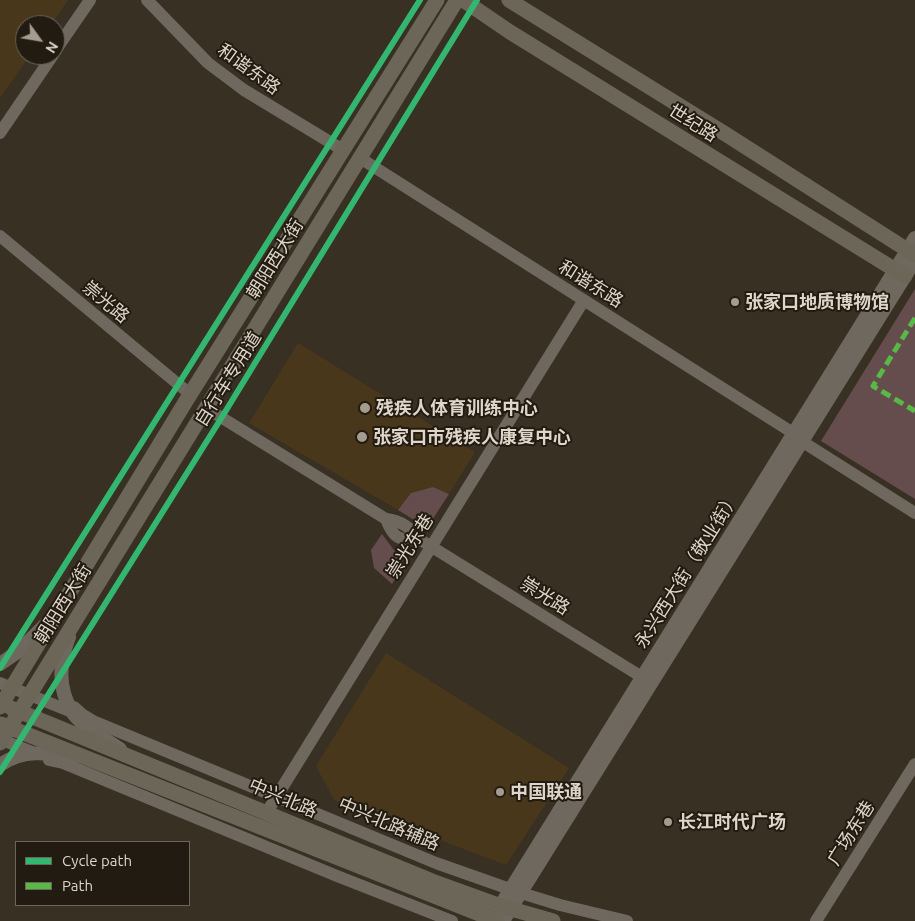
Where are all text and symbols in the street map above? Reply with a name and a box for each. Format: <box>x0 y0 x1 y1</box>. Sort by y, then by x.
north arrow <box>15 15 65 65</box>
text: N <box>42 39 61 56</box>
street label: 和谐东路 <box>214 39 284 99</box>
street label: 世纪路 <box>664 100 722 146</box>
street label: 朝阳西大街 <box>242 215 308 303</box>
street label: 和谐东路 <box>555 256 627 312</box>
street label: 崇光路 <box>78 276 134 328</box>
place label: 张家口地质博物馆 <box>745 291 889 313</box>
marker: 张家口地质博物馆 <box>729 296 741 308</box>
street label: 自行车专用道 <box>190 327 266 431</box>
place label: 残疾人体育训练中心 <box>376 397 538 419</box>
marker: 残疾人体育训练中心 <box>358 401 372 415</box>
place label: 张家口市残疾人康复中心 <box>373 426 571 448</box>
marker: 张家口市残疾人康复中心 <box>355 430 369 444</box>
street label: 永兴西大街（敬业街） <box>630 488 744 652</box>
street label: 崇光东巷 <box>382 510 438 582</box>
street label: 朝阳西大街 <box>30 560 96 648</box>
street label: 崇光路 <box>516 573 574 619</box>
street label: 中兴北路 <box>246 774 320 822</box>
place label: 中国联通 <box>510 781 582 803</box>
marker: 中国联通 <box>494 786 506 798</box>
street label: 中兴北路辅路 <box>335 793 443 855</box>
street label: 广场东巷 <box>823 797 879 869</box>
place label: 长江时代广场 <box>678 811 786 833</box>
marker: 长江时代广场 <box>662 816 674 828</box>
legend <box>15 841 190 906</box>
text: Cycle path <box>62 852 132 869</box>
text: Path <box>62 877 93 894</box>

